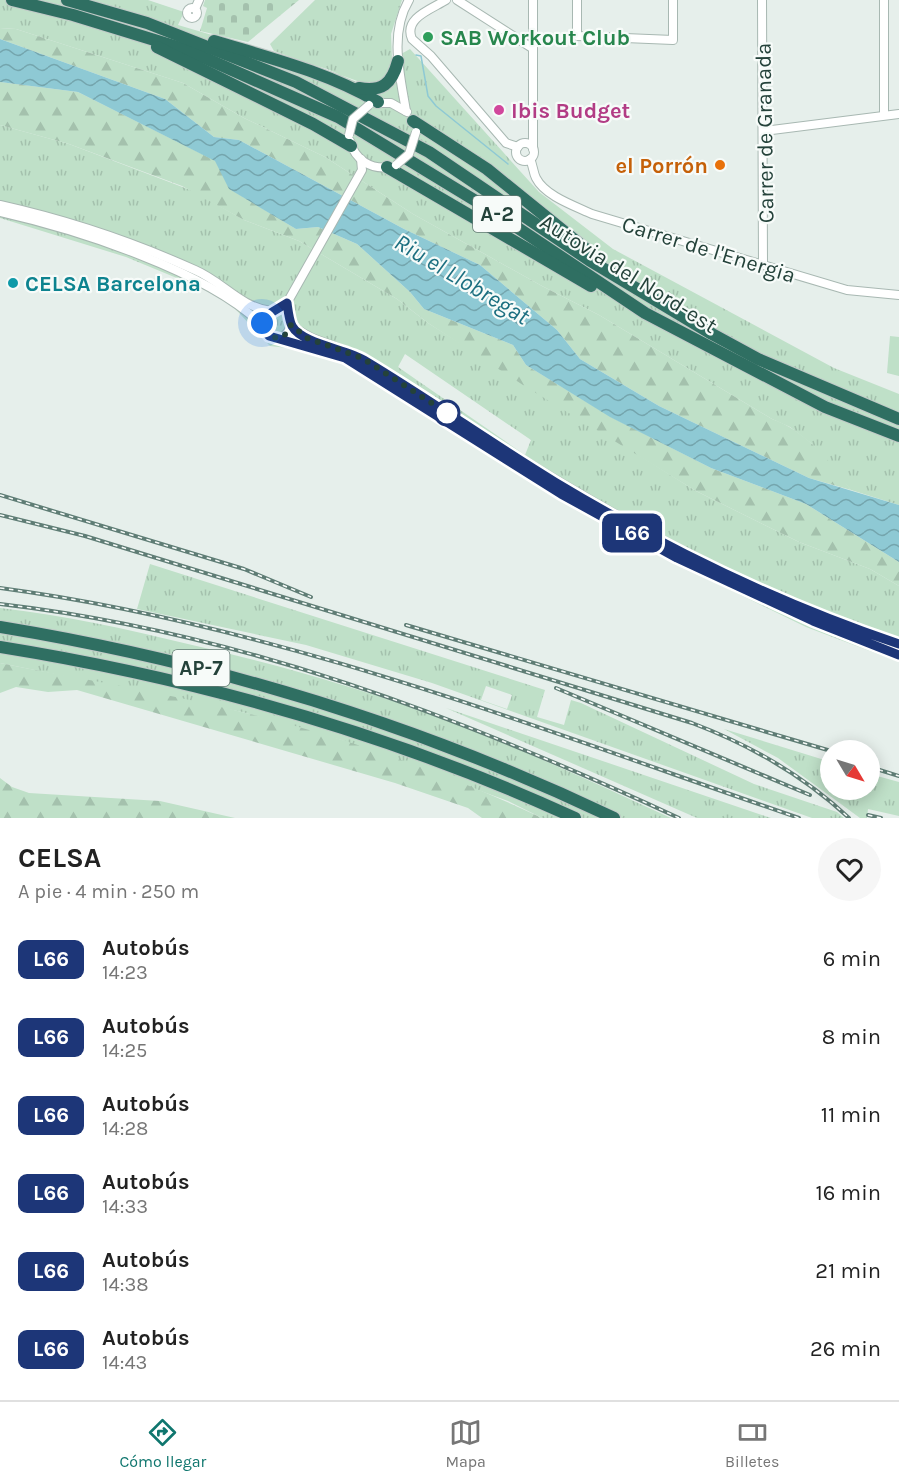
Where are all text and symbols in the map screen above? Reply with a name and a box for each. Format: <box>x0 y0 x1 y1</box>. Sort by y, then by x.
place label: SAB Workout Club <box>440 25 630 51</box>
marker: SAB Workout Club <box>421 30 435 44</box>
street label: Carrer de Granada <box>750 43 780 223</box>
place label: Ibis Budget <box>511 98 631 124</box>
marker: Ibis Budget <box>492 103 506 117</box>
place label: el Porrón <box>615 153 708 179</box>
marker: el Porrón <box>713 158 727 172</box>
road number: A-2 <box>473 196 521 232</box>
street label: Autovia del Nord-est <box>535 209 722 339</box>
street label: Carrer de l'Energia <box>619 211 799 289</box>
water label: Riu el Llobregat <box>389 228 535 331</box>
place label: CELSA Barcelona <box>25 271 201 297</box>
marker: CELSA Barcelona <box>6 276 20 290</box>
your location <box>247 308 277 338</box>
unlabelled marker <box>434 400 460 426</box>
line badge: L66 <box>598 514 666 552</box>
text: L66 <box>614 521 650 545</box>
road number: AP-7 <box>172 650 230 686</box>
north arrow <box>820 740 880 800</box>
map controls <box>820 740 880 800</box>
button: heart <box>818 838 881 901</box>
text: CELSA <box>18 841 101 874</box>
text: A pie · 4 min · 250 m <box>18 880 199 903</box>
text: Autobús <box>102 935 190 961</box>
text: 6 min <box>823 946 881 972</box>
text: L66 <box>33 947 69 971</box>
text: 14:23 <box>102 961 148 984</box>
text: Autobús <box>102 1013 190 1039</box>
text: 8 min <box>822 1024 881 1050</box>
text: L66 <box>33 1025 69 1049</box>
text: 14:25 <box>102 1039 147 1062</box>
text: Autobús <box>102 1091 190 1117</box>
text: 11 min <box>821 1102 881 1128</box>
text: L66 <box>33 1103 69 1127</box>
text: 14:28 <box>102 1117 148 1140</box>
text: Autobús <box>102 1169 190 1195</box>
text: 16 min <box>815 1180 881 1206</box>
text: L66 <box>33 1181 69 1205</box>
text: 14:33 <box>102 1195 148 1218</box>
text: Autobús <box>102 1247 190 1273</box>
text: 21 min <box>815 1258 881 1284</box>
text: L66 <box>33 1259 69 1283</box>
text: 14:38 <box>102 1273 149 1296</box>
text: Autobús <box>102 1325 190 1351</box>
text: 26 min <box>810 1336 881 1362</box>
text: L66 <box>33 1337 69 1361</box>
text: 14:43 <box>102 1351 147 1374</box>
tab: Cómo llegar <box>120 1416 206 1471</box>
tab: Mapa <box>445 1416 486 1471</box>
tab: Billetes <box>725 1416 779 1471</box>

